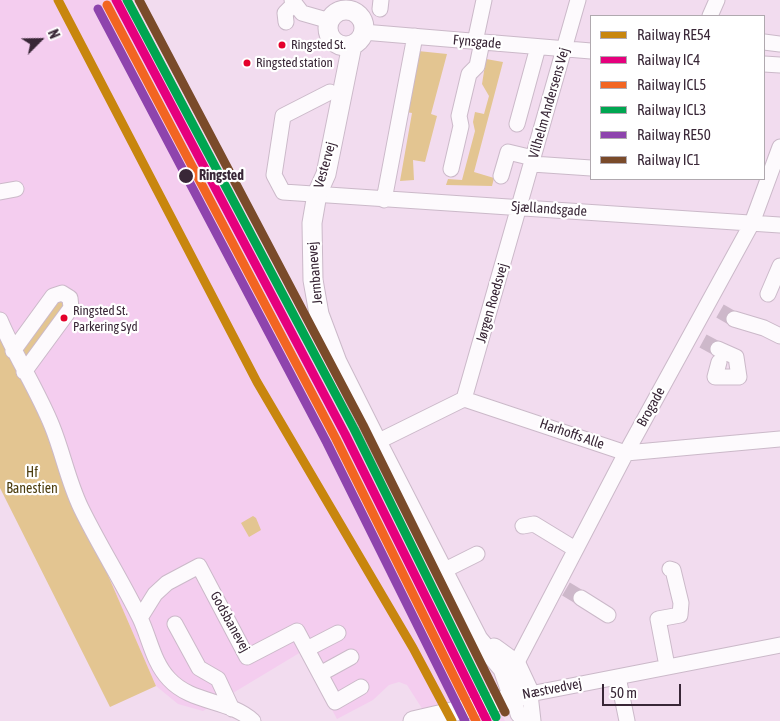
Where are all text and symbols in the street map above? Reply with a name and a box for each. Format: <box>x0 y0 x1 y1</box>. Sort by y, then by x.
north arrow <box>15 15 65 65</box>
legend <box>590 15 765 180</box>
text: Railway RE54 <box>637 26 711 43</box>
text: N <box>45 27 63 41</box>
street label: Fynsgade <box>452 32 502 52</box>
place label: Ringsted St. <box>291 37 346 53</box>
marker: Ringsted St. <box>277 40 287 50</box>
street label: Vilhelm Andersens Vej <box>525 46 573 160</box>
text: Railway IC4 <box>637 51 700 68</box>
place label: Ringsted station <box>256 55 333 71</box>
marker: Ringsted station <box>242 58 252 68</box>
text: Railway ICL5 <box>637 76 706 93</box>
text: Railway ICL3 <box>637 101 706 118</box>
text: Railway RE50 <box>637 126 711 143</box>
street label: Vestervej <box>310 140 340 190</box>
text: Railway IC1 <box>637 151 700 168</box>
marker: Ringsted <box>177 167 195 185</box>
place label: Ringsted <box>199 168 244 184</box>
street label: Sjællandsgade <box>511 198 587 220</box>
street label: Jernbanevej <box>304 241 326 305</box>
street label: Jørgen Roedsvej <box>473 261 511 345</box>
place label: Ringsted St. Parkering Syd <box>73 303 138 334</box>
marker: Ringsted St. Parkering Syd <box>59 313 69 323</box>
street label: Brogade <box>633 384 669 430</box>
street label: Harhoffs Alle <box>538 415 606 453</box>
park label: Hf Banestien <box>6 465 58 498</box>
street label: Godsbanevej <box>206 589 254 655</box>
scale bar <box>605 674 684 706</box>
street label: Næstvedvej <box>521 675 583 703</box>
text: 50 m <box>610 684 637 701</box>

